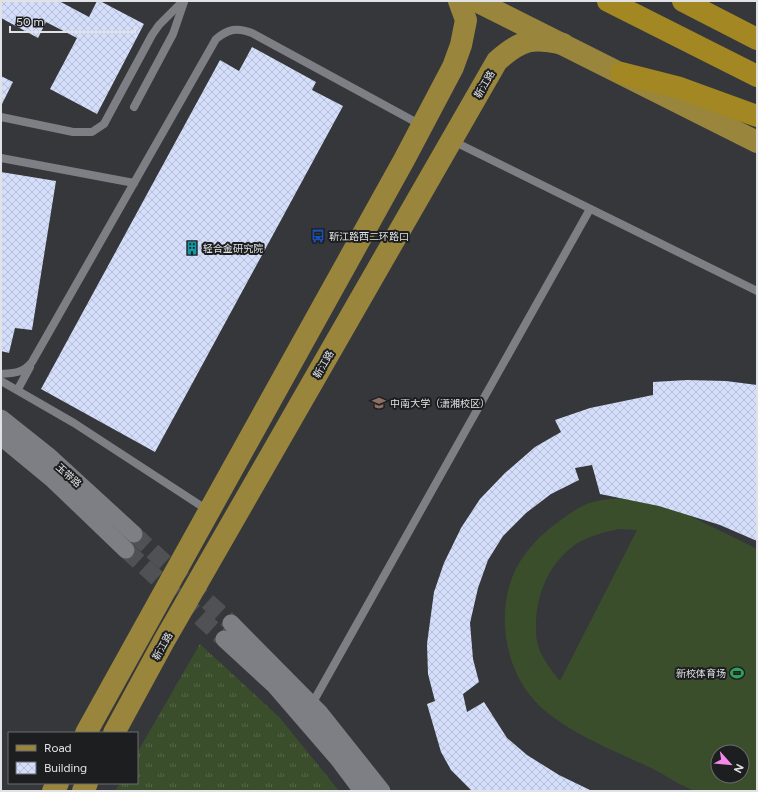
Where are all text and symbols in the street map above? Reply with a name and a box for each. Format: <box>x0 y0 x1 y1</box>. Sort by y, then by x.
scale bar <box>10 8 135 34</box>
text: 50 m <box>16 15 44 29</box>
street label: 靳江路 <box>471 68 498 100</box>
bus stop icon: 靳江路西二环路口 <box>310 228 326 244</box>
place label: 靳江路西二环路口 <box>329 230 409 243</box>
building icon: 轻合金研究院 <box>184 240 200 256</box>
place label: 轻合金研究院 <box>203 242 263 255</box>
street label: 靳江路 <box>310 348 337 380</box>
school or university icon: 中南大学（潇湘校区） <box>371 395 387 411</box>
place label: 中南大学（潇湘校区） <box>390 397 490 410</box>
street label: 玉带路 <box>53 461 84 490</box>
street label: 靳江路 <box>149 630 175 663</box>
sports icon: 新校体育场 <box>729 665 745 681</box>
place label: 新校体育场 <box>676 667 726 680</box>
legend <box>8 732 138 784</box>
text: Road <box>44 741 72 755</box>
north arrow <box>710 744 750 784</box>
text: Building <box>44 761 87 775</box>
text: N <box>731 762 746 775</box>

